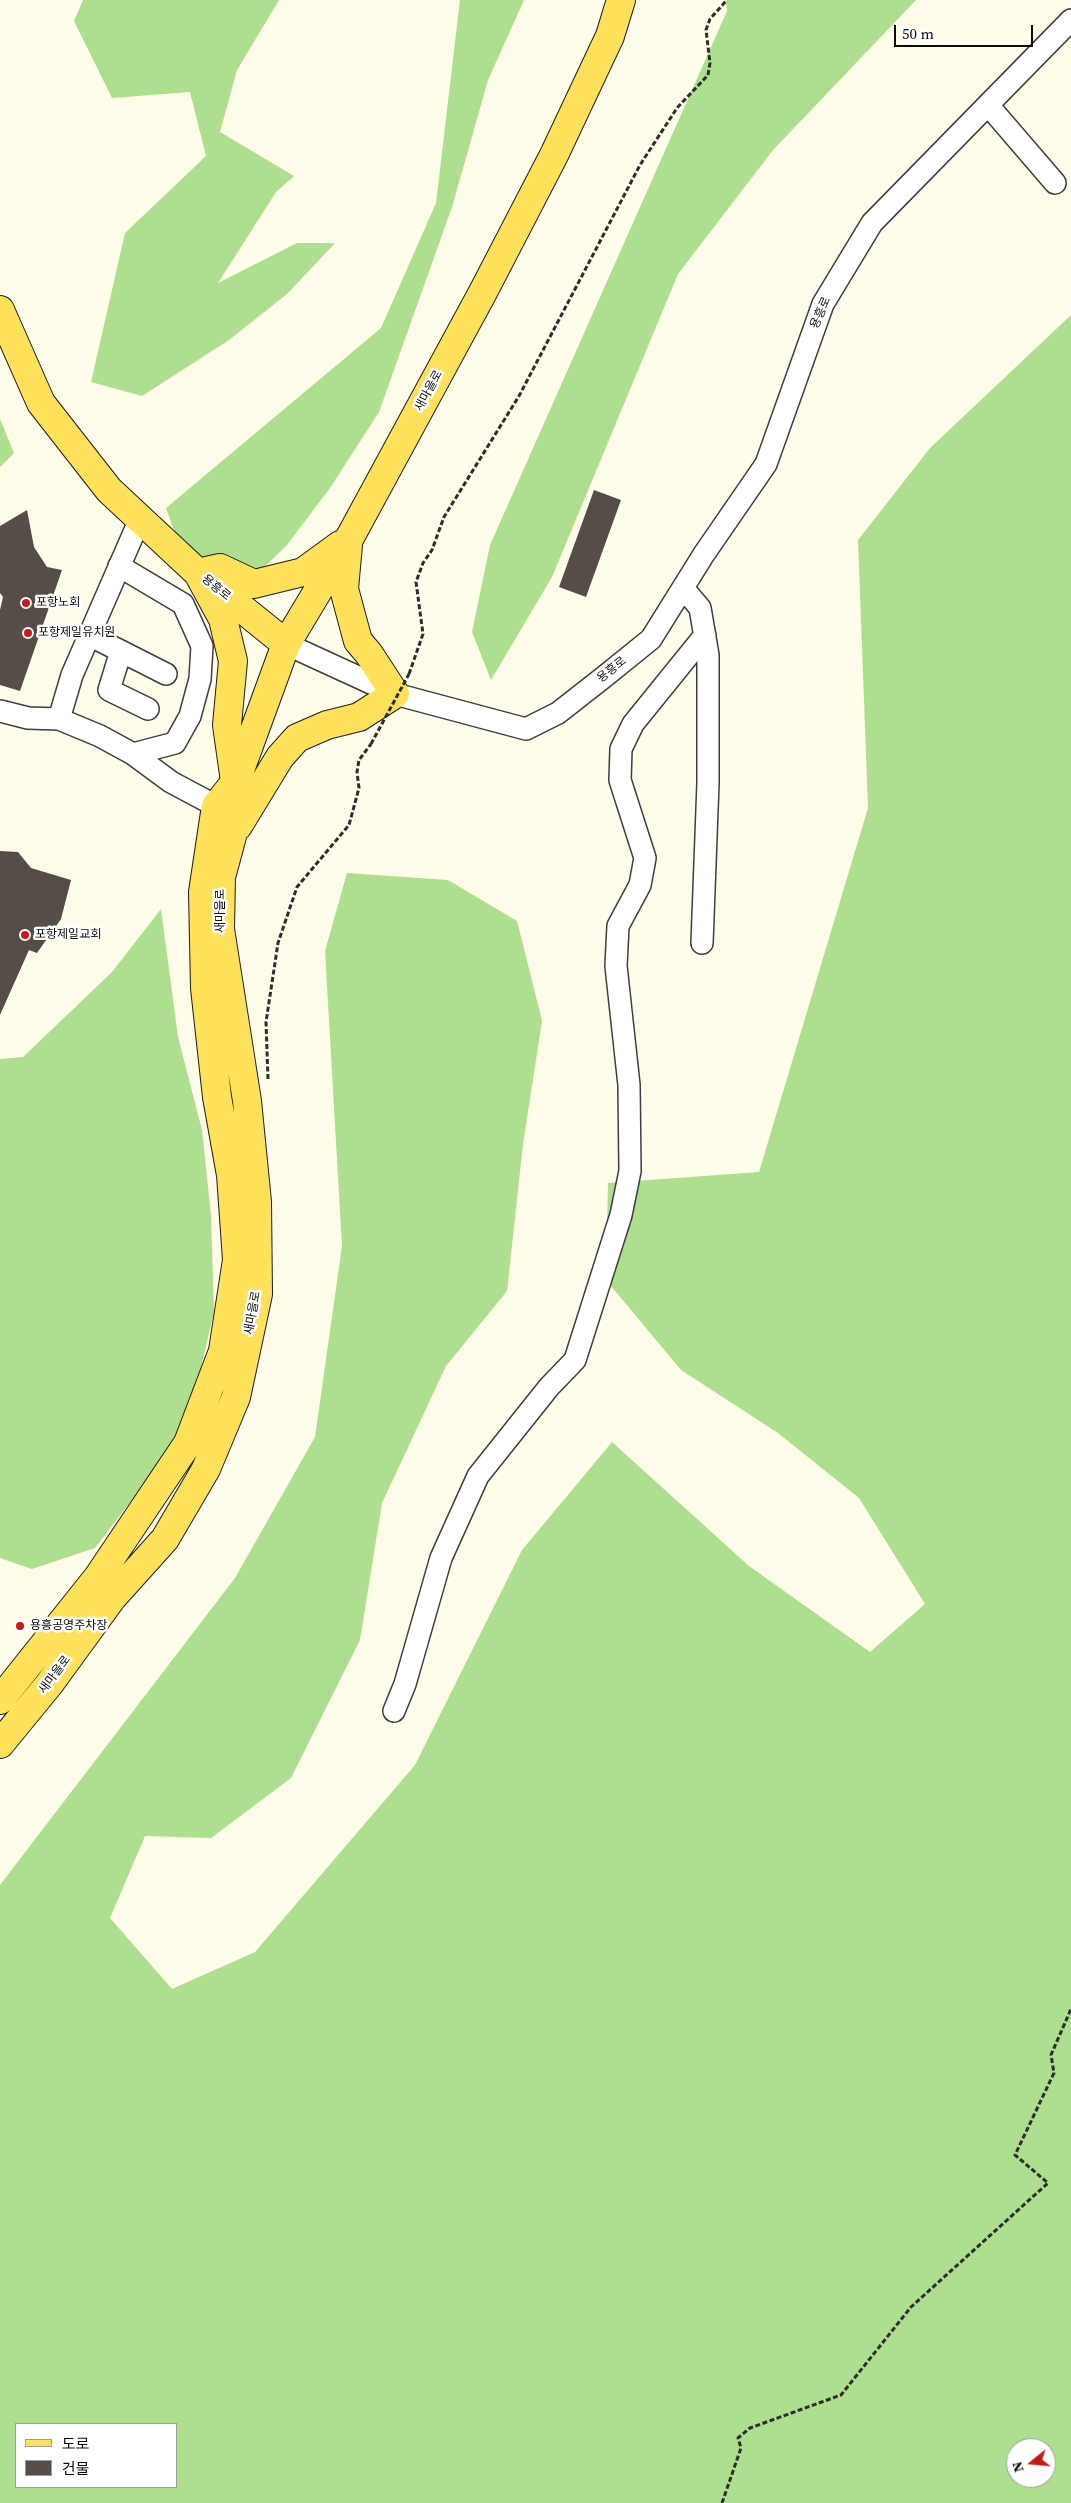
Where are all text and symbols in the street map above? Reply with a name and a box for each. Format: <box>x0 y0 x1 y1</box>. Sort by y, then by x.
scale bar <box>896 15 1035 47</box>
text: 50 m <box>902 23 934 44</box>
street label: 용흥로 <box>808 295 834 331</box>
street label: 새마을로 <box>412 368 446 414</box>
street label: 용흥로 <box>199 572 233 604</box>
place label: 포항노회 <box>36 596 80 610</box>
marker: 포항노회 <box>20 597 32 609</box>
place label: 포항제일유치원 <box>38 626 115 640</box>
marker: 포항제일유치원 <box>22 627 34 639</box>
street label: 용흥로 <box>595 654 629 686</box>
street label: 새마을로 <box>214 889 228 933</box>
place label: 포항제일교회 <box>35 928 101 942</box>
marker: 포항제일교회 <box>19 929 31 941</box>
street label: 새마을로 <box>242 1290 264 1336</box>
place label: 용흥공영주차장 <box>30 1619 107 1633</box>
marker: 용흥공영주차장 <box>14 1620 26 1632</box>
street label: 새마을로 <box>36 1653 74 1697</box>
legend <box>15 2423 178 2488</box>
text: 도로 <box>62 2433 90 2454</box>
north arrow <box>1006 2438 1056 2488</box>
text: 건물 <box>62 2458 90 2479</box>
text: N <box>1007 2459 1029 2475</box>

